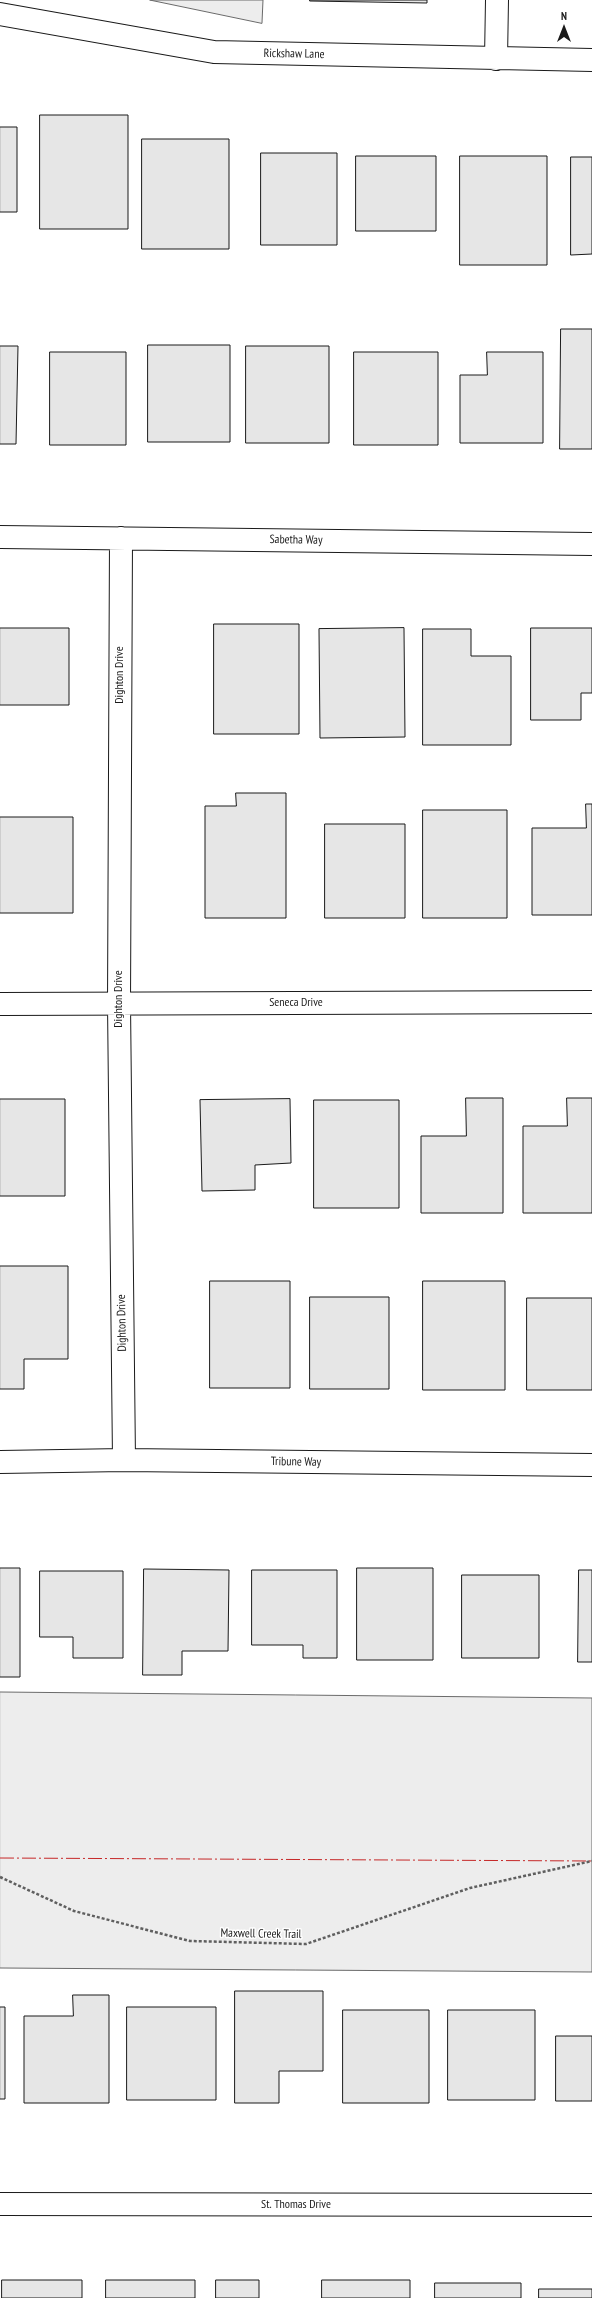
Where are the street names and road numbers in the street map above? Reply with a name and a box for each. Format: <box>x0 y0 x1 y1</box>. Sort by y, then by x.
street label: Rickshaw Lane <box>263 46 325 62</box>
street label: Sabetha Way <box>269 532 323 548</box>
street label: Dighton Drive <box>113 646 127 704</box>
street label: Dighton Drive <box>112 970 126 1028</box>
street label: Seneca Drive <box>269 996 323 1010</box>
street label: Dighton Drive <box>114 1294 130 1352</box>
street label: Tribune Way <box>271 1454 321 1470</box>
street label: Maxwell Creek Trail <box>220 1926 302 1942</box>
street label: St. Thomas Drive <box>261 2198 331 2212</box>

